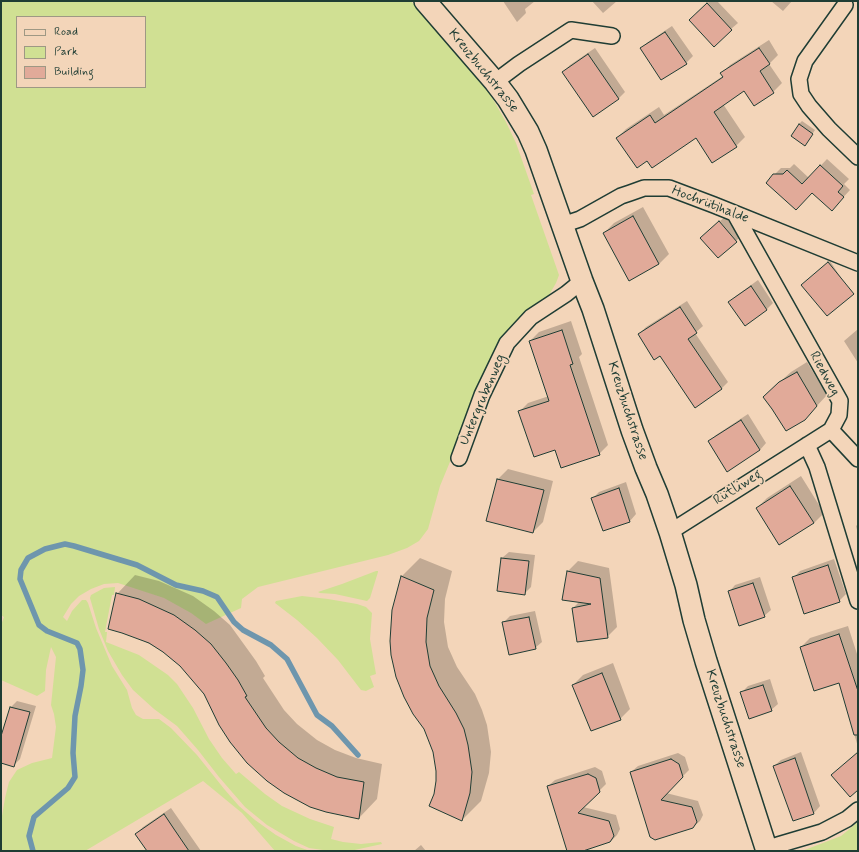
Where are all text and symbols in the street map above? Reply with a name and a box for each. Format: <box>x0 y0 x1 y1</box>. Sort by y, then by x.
legend <box>16 16 146 88</box>
text: Road <box>54 24 78 40</box>
street label: Kreuzbuchstrasse <box>444 26 522 116</box>
text: Park <box>54 44 78 60</box>
text: Building <box>54 64 94 80</box>
street label: Hochrütihalde <box>669 183 751 227</box>
street label: Riedweg <box>805 349 843 399</box>
street label: Untergrubenweg <box>456 352 510 448</box>
street label: Kreuzbuchstrasse <box>603 359 651 463</box>
street label: Rütliweg <box>711 467 765 509</box>
street label: Kreuzbuchstrasse <box>701 667 749 771</box>

